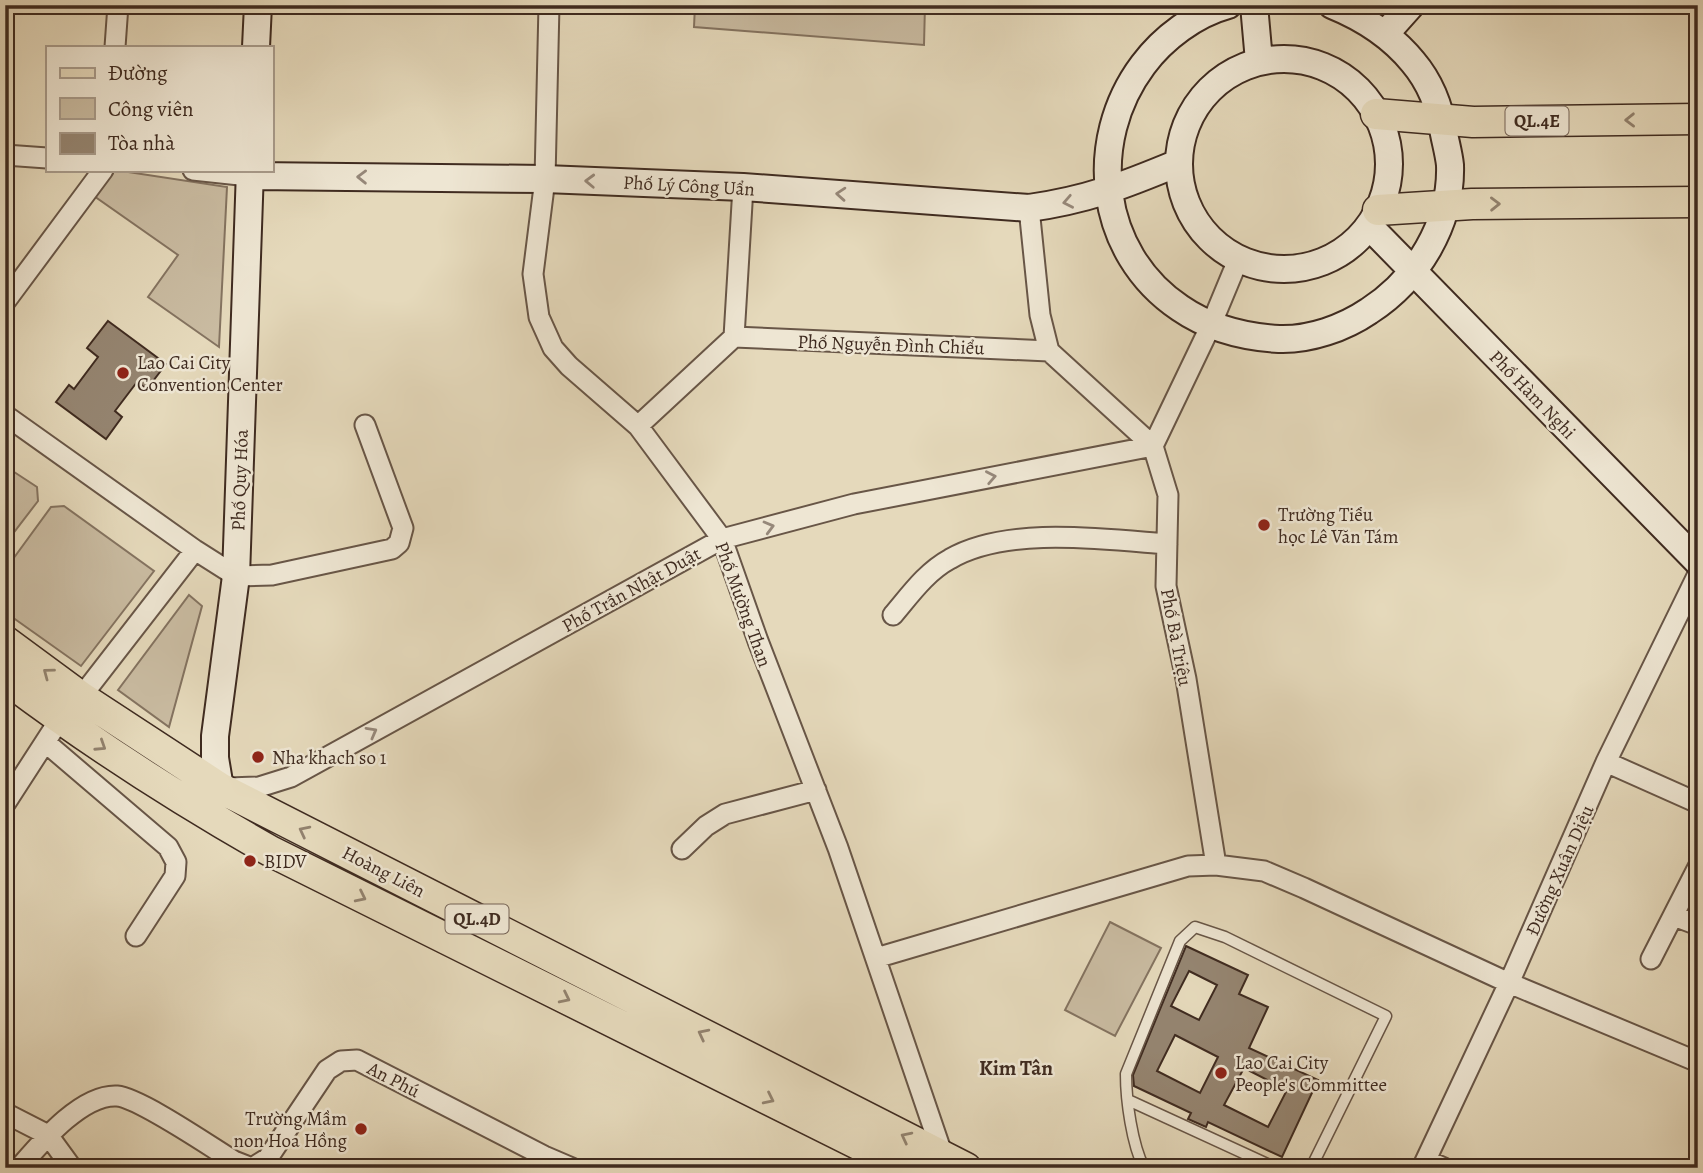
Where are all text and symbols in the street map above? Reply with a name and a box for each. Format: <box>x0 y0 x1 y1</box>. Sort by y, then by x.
legend <box>46 46 273 172</box>
text: Đường <box>108 59 168 87</box>
text: Công viên <box>108 95 194 123</box>
road number: QL.4E <box>1506 106 1568 136</box>
one-way arrow <box>1624 112 1634 128</box>
text: Tòa nhà <box>108 129 175 157</box>
one-way arrow <box>356 169 367 185</box>
street label: Phố Lý Công Uẩn <box>622 170 756 202</box>
one-way arrow <box>584 173 595 188</box>
one-way arrow <box>835 187 846 202</box>
one-way arrow <box>1062 194 1074 209</box>
one-way arrow <box>1491 196 1501 212</box>
street label: Phố Nguyễn Đình Chiểu <box>797 329 986 361</box>
street label: Phố Hàm Nghi <box>1483 344 1581 445</box>
place label: Lao Cai City Convention Center <box>137 350 283 398</box>
marker: Lao Cai City Convention Center <box>115 365 131 381</box>
street label: Phố Quy Hóa <box>225 429 255 531</box>
one-way arrow <box>985 471 997 486</box>
place label: Trường Tiểu học Lê Văn Tám <box>1278 502 1399 550</box>
marker: Trường Tiểu học Lê Văn Tám <box>1256 517 1272 533</box>
one-way arrow <box>763 520 775 535</box>
street label: Phố Mường Than <box>708 538 778 671</box>
street label: Phố Trần Nhật Duật <box>557 541 706 639</box>
street label: Phố Bà Triệu <box>1154 586 1198 689</box>
one-way arrow <box>43 668 56 681</box>
one-way arrow <box>365 727 378 740</box>
one-way arrow <box>93 738 106 751</box>
place label: Nha khach so 1 <box>272 745 387 771</box>
marker: Nha khach so 1 <box>250 749 266 765</box>
street label: Đường Xuân Diệu <box>1519 800 1601 940</box>
one-way arrow <box>298 825 311 839</box>
street label: Hoàng Liên <box>338 840 429 904</box>
place label: BIDV <box>264 849 307 875</box>
marker: BIDV <box>242 853 258 869</box>
one-way arrow <box>354 888 366 902</box>
road number: QL.4D <box>446 904 508 934</box>
one-way arrow <box>558 989 570 1003</box>
one-way arrow <box>698 1028 710 1042</box>
place label: Lao Cai City People's Committee <box>1235 1050 1387 1098</box>
district label: Kim Tân <box>979 1054 1053 1082</box>
street label: An Phú <box>362 1055 425 1104</box>
marker: Lao Cai City People's Committee <box>1213 1065 1229 1081</box>
one-way arrow <box>761 1091 774 1105</box>
place label: Trường Mầm non Hoa Hồng <box>234 1106 347 1154</box>
marker: Trường Mầm non Hoa Hồng <box>353 1121 369 1137</box>
one-way arrow <box>900 1132 913 1145</box>

